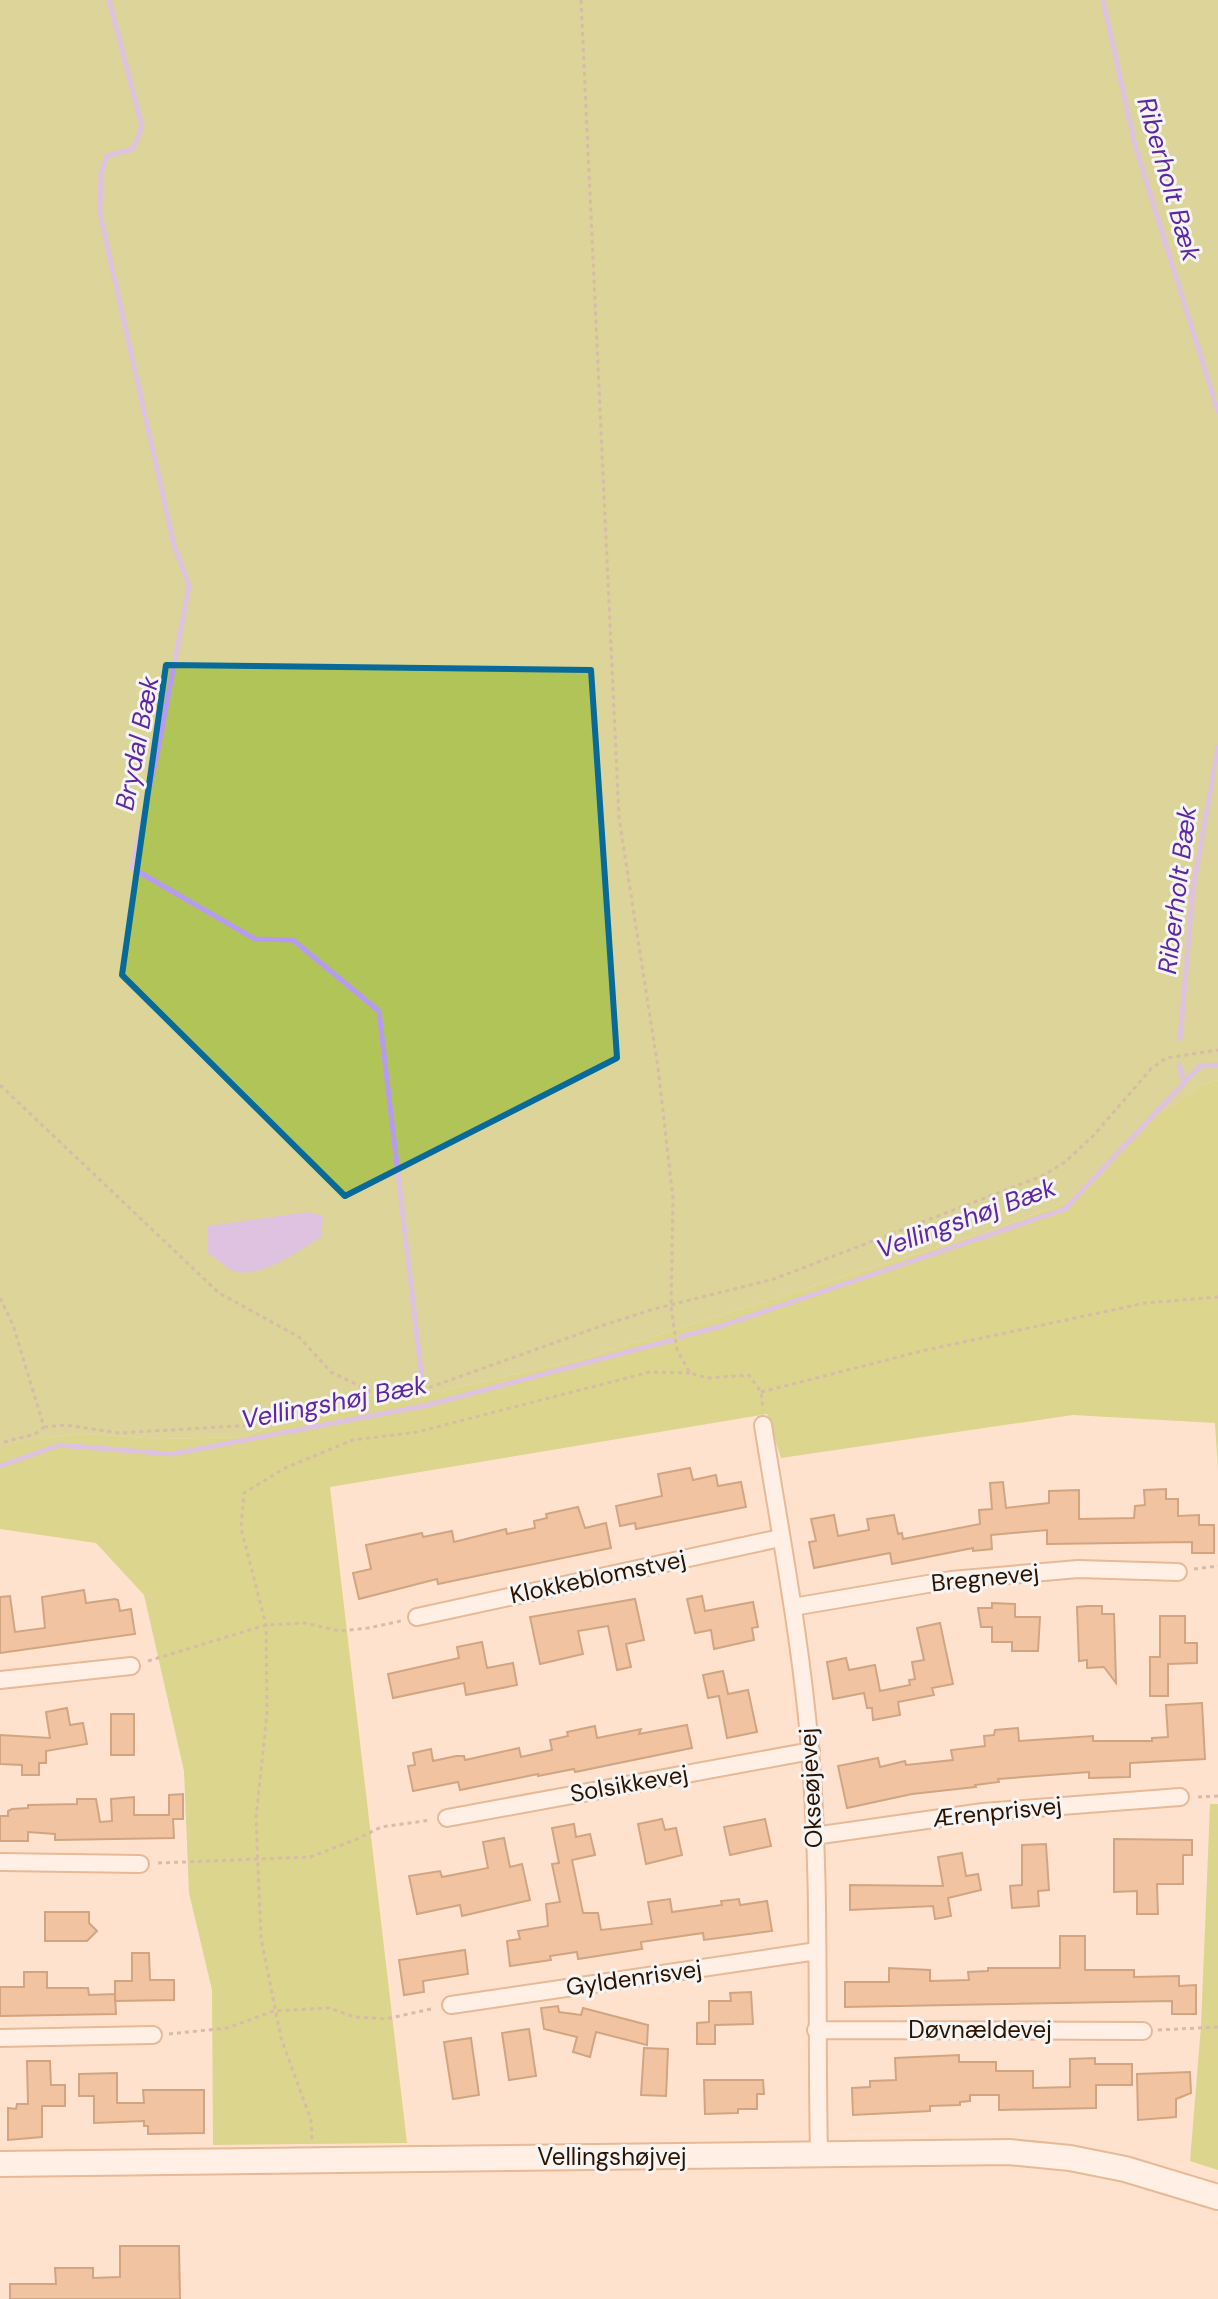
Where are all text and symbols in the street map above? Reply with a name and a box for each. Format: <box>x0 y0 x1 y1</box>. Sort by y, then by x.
water label: Riberholt Bæk <box>1129 93 1209 266</box>
water label: Brydal Bæk <box>107 672 167 813</box>
water label: Riberholt Bæk <box>1150 803 1204 976</box>
water label: Vellingshøj Bæk <box>871 1170 1061 1266</box>
water label: Vellingshøj Bæk <box>238 1367 431 1437</box>
street label: Klokkeblomstvej <box>507 1543 689 1610</box>
street label: Bregnevej <box>929 1556 1040 1599</box>
street label: Okseøjevej <box>792 1727 829 1849</box>
street label: Solsikkevej <box>567 1758 690 1809</box>
street label: Ærenprisvej <box>931 1789 1063 1834</box>
street label: Gyldenrisvej <box>564 1953 704 2002</box>
street label: Døvnældevej <box>908 2014 1052 2045</box>
street label: Vellingshøjvej <box>537 2141 687 2172</box>

